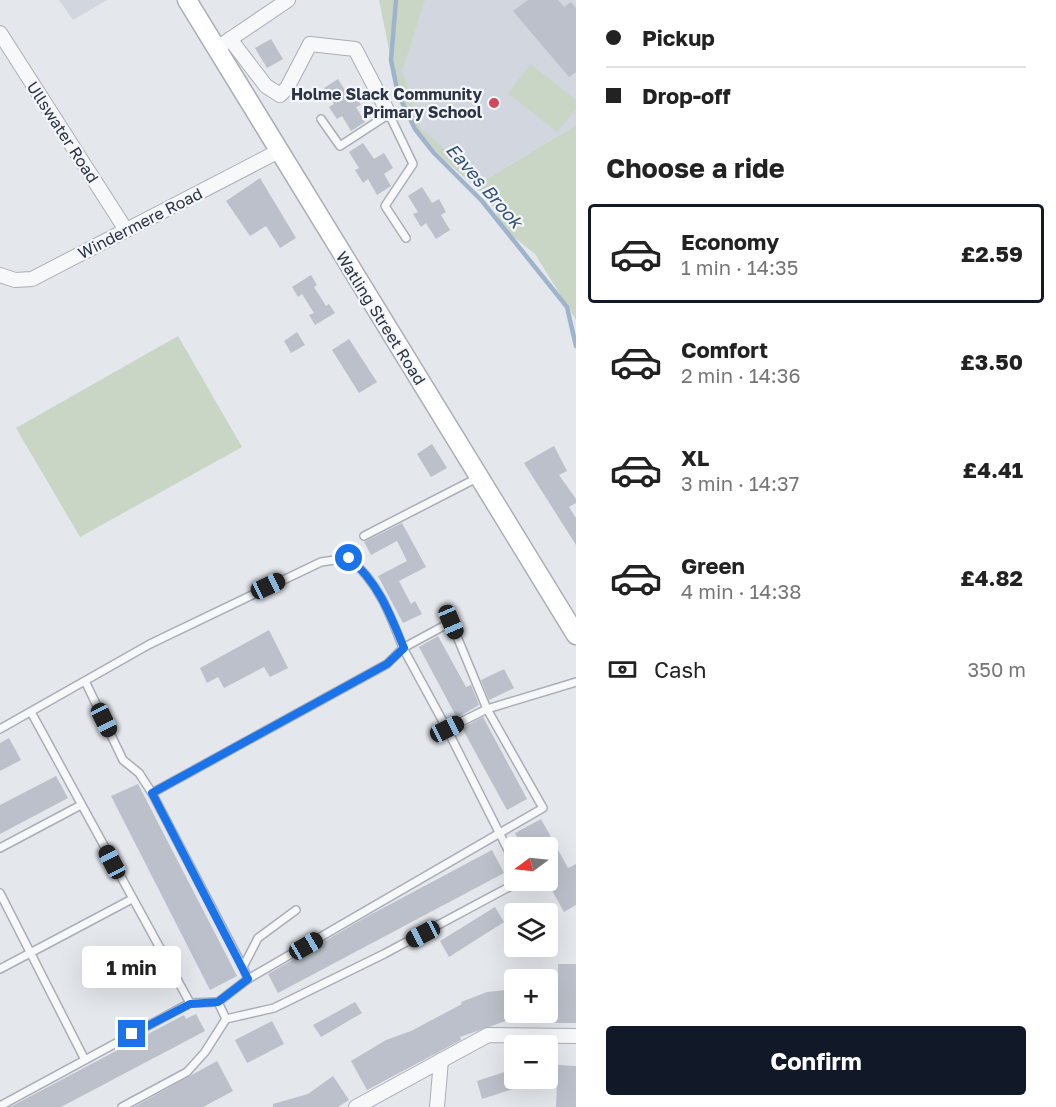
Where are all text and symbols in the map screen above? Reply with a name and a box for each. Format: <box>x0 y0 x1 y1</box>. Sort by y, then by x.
text: Pickup <box>642 24 715 51</box>
street label: Ullswater Road <box>23 77 103 187</box>
text: Drop-off <box>642 82 731 109</box>
place label: Holme Slack Community Primary School <box>291 84 483 122</box>
marker: Holme Slack Community Primary School <box>487 96 501 110</box>
water label: Eaves Brook <box>442 138 529 234</box>
text: Choose a ride <box>606 152 785 184</box>
street label: Windermere Road <box>74 183 206 263</box>
icon: car <box>609 227 663 281</box>
text: Economy <box>681 228 779 255</box>
text: £2.59 <box>961 240 1023 267</box>
street label: Watling Street Road <box>332 248 430 388</box>
text: 1 min · 14:35 <box>681 255 798 279</box>
icon: car <box>609 335 663 389</box>
text: Comfort <box>681 336 768 363</box>
text: £3.50 <box>960 348 1023 375</box>
text: 2 min · 14:36 <box>681 363 801 387</box>
icon: car <box>609 443 663 497</box>
text: XL <box>681 444 709 471</box>
text: £4.41 <box>963 456 1023 483</box>
text: 3 min · 14:37 <box>681 471 799 495</box>
route start <box>335 544 362 571</box>
icon: car <box>609 551 663 605</box>
text: Green <box>681 552 745 579</box>
text: £4.82 <box>960 564 1023 591</box>
car <box>248 570 288 602</box>
text: 4 min · 14:38 <box>681 579 801 603</box>
car <box>436 602 466 642</box>
icon: cash <box>606 653 639 686</box>
text: Cash <box>654 656 707 683</box>
text: 350 m <box>968 657 1026 681</box>
car <box>88 700 120 740</box>
car <box>427 713 467 745</box>
north arrow <box>504 837 558 891</box>
map controls <box>504 837 558 1089</box>
car <box>96 842 128 882</box>
button: layers <box>504 903 558 957</box>
car <box>403 918 443 950</box>
car <box>286 929 326 963</box>
callout: 1 min <box>82 947 182 989</box>
text: 1 min <box>106 955 157 979</box>
button: + <box>504 969 558 1023</box>
route end <box>118 1020 145 1047</box>
button: Confirm <box>606 1026 1026 1095</box>
button: − <box>504 1035 558 1089</box>

